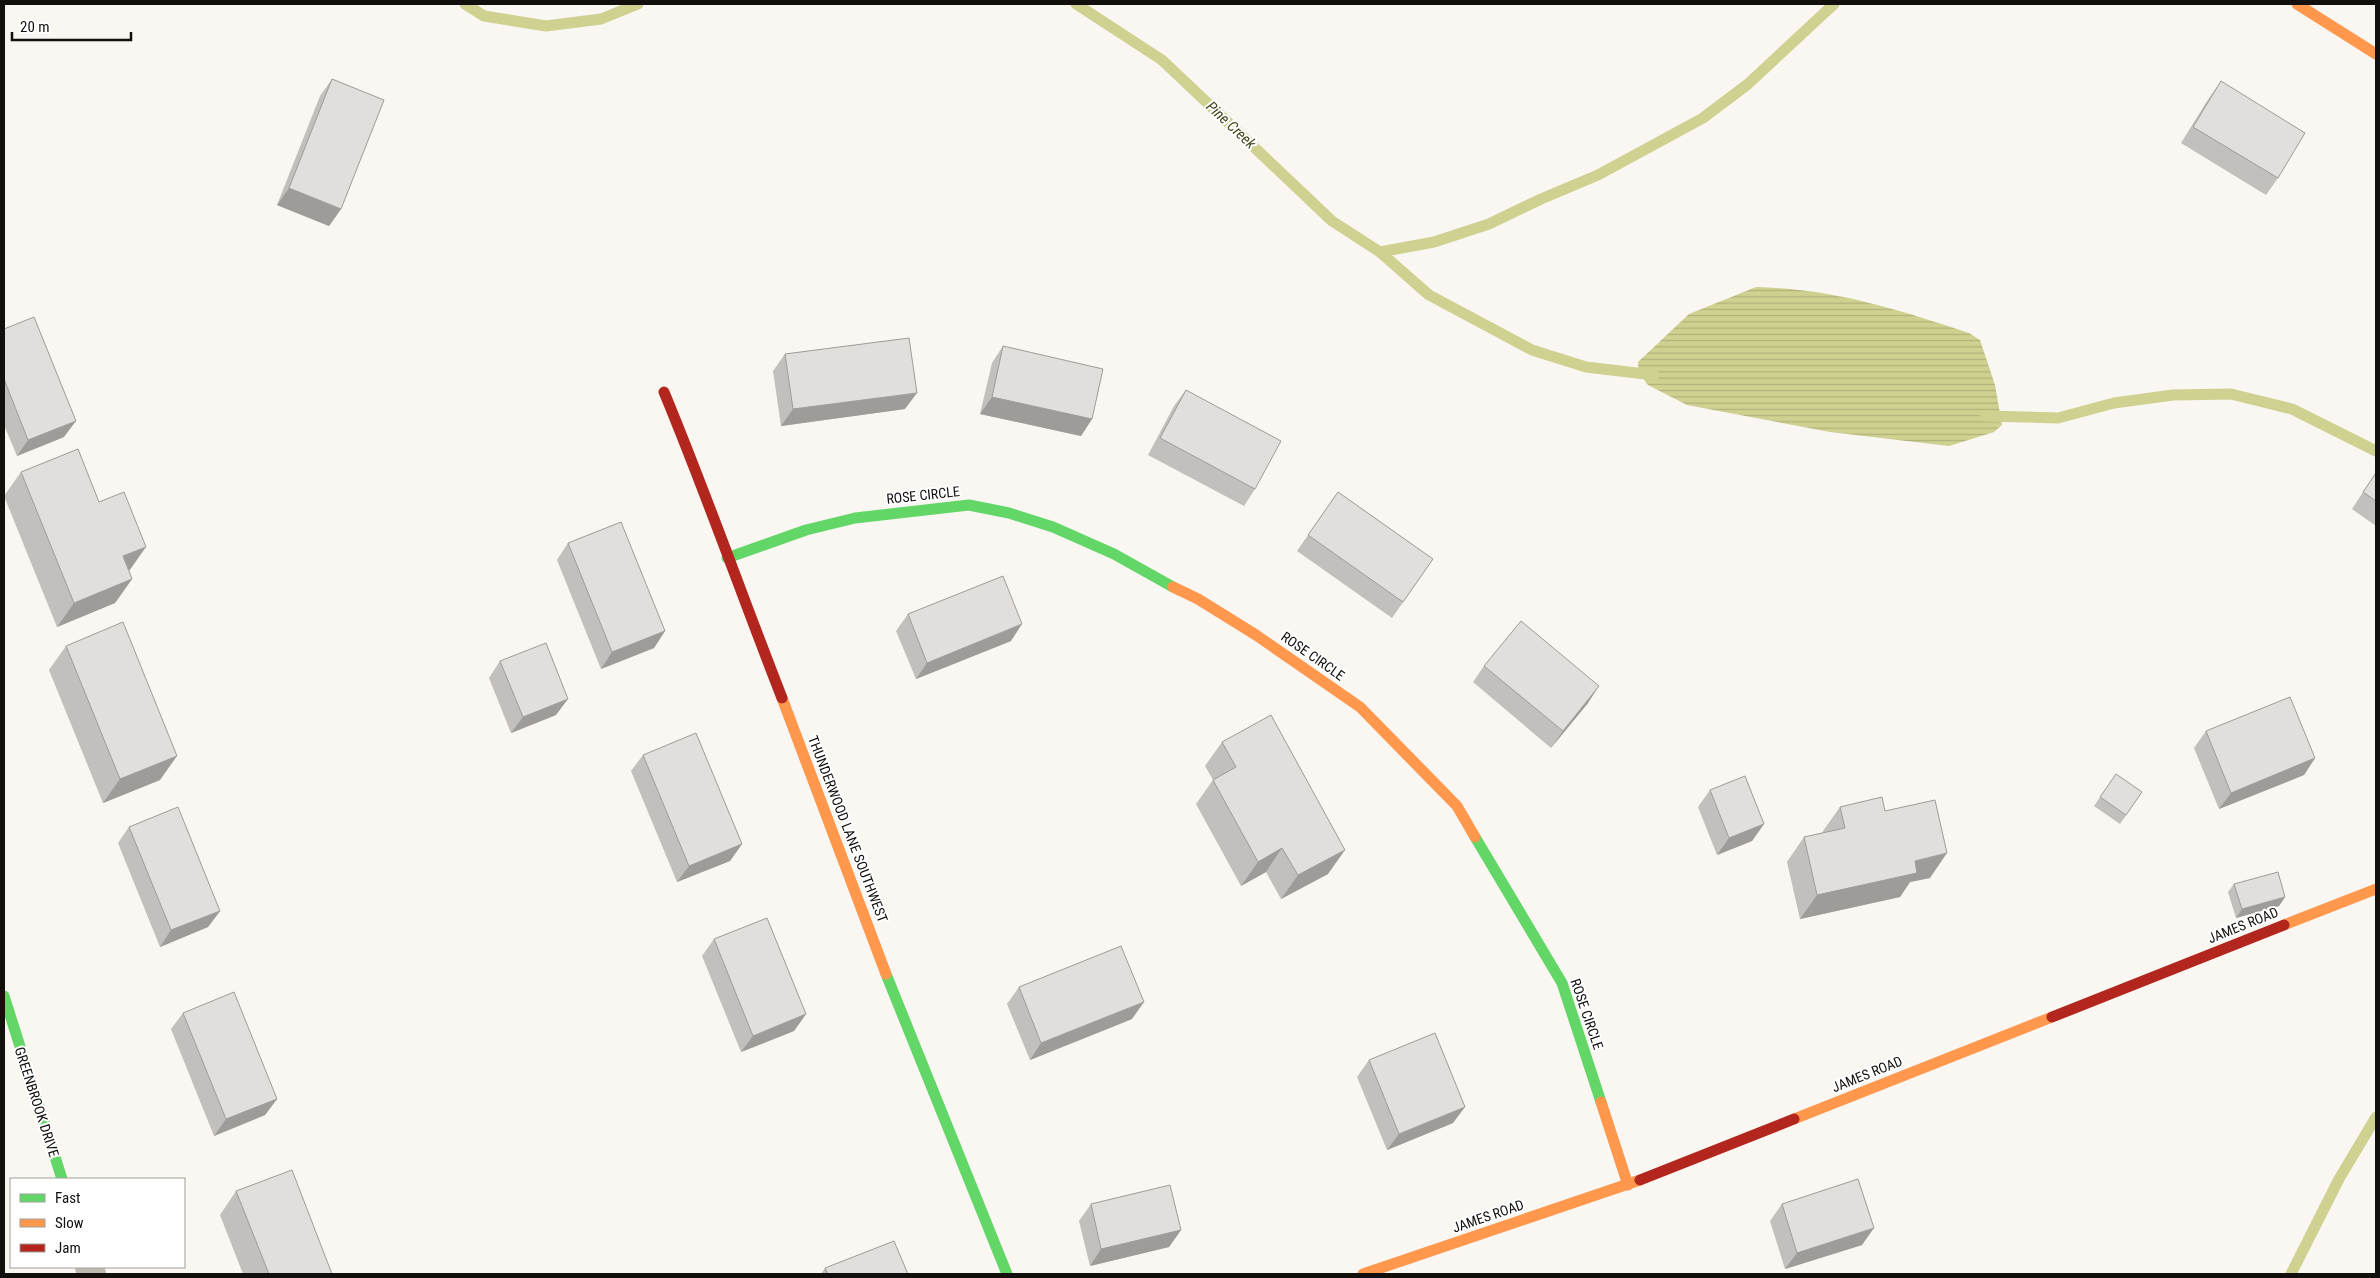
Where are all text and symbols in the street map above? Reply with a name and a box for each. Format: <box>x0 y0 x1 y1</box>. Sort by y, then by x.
scale bar <box>12 10 131 42</box>
text: 20 m <box>20 18 50 36</box>
water label: Pine Creek <box>1202 97 1260 153</box>
street label: ROSE CIRCLE <box>886 483 961 507</box>
street label: ROSE CIRCLE <box>1278 628 1348 684</box>
street label: THUNDERWOOD LANE SOUTHWEST <box>805 733 891 925</box>
street label: JAMES ROAD <box>2205 904 2281 946</box>
street label: ROSE CIRCLE <box>1567 977 1607 1051</box>
street label: GREENBROOK DRIVE <box>12 1045 62 1159</box>
street label: JAMES ROAD <box>1829 1053 1905 1095</box>
legend <box>10 1178 185 1268</box>
text: Fast <box>55 1189 80 1207</box>
street label: JAMES ROAD <box>1450 1196 1526 1236</box>
text: Slow <box>55 1214 84 1232</box>
text: Jam <box>55 1239 81 1257</box>

